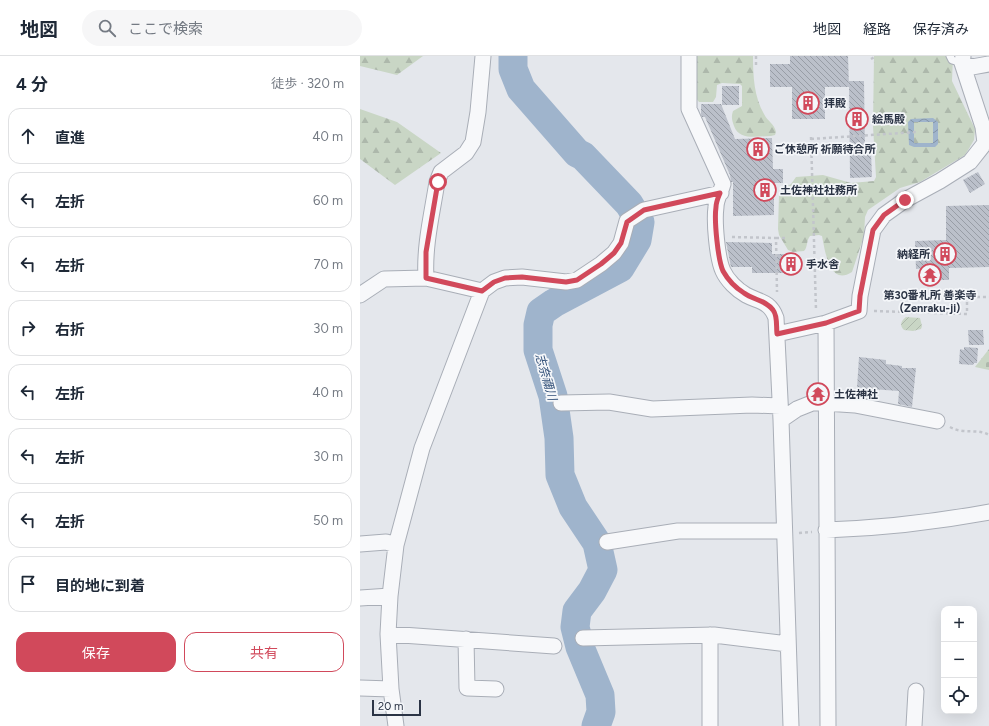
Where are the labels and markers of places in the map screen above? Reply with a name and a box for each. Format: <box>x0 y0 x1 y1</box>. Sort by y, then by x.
building icon: 拝殿 <box>795 90 821 116</box>
place label: 拝殿 <box>824 97 846 110</box>
building icon: 絵馬殿 <box>844 106 870 132</box>
place label: 絵馬殿 <box>872 113 905 126</box>
building icon: ご休憩所 祈願待合所 <box>745 136 771 162</box>
place label: ご休憩所 祈願待合所 <box>774 143 876 156</box>
building icon: 土佐神社社務所 <box>752 177 778 203</box>
place label: 土佐神社社務所 <box>780 184 857 197</box>
building icon: 納経所 <box>932 241 958 267</box>
place label: 納経所 <box>897 248 930 261</box>
building icon: 手水舎 <box>778 251 804 277</box>
place label: 手水舎 <box>806 258 840 271</box>
temple icon: 第30番札所 善楽寺 (Zenraku-ji) <box>917 262 943 288</box>
place label: 第30番札所 善楽寺 (Zenraku-ji) <box>884 289 976 315</box>
temple icon: 土佐神社 <box>805 381 831 407</box>
place label: 土佐神社 <box>834 388 878 401</box>

